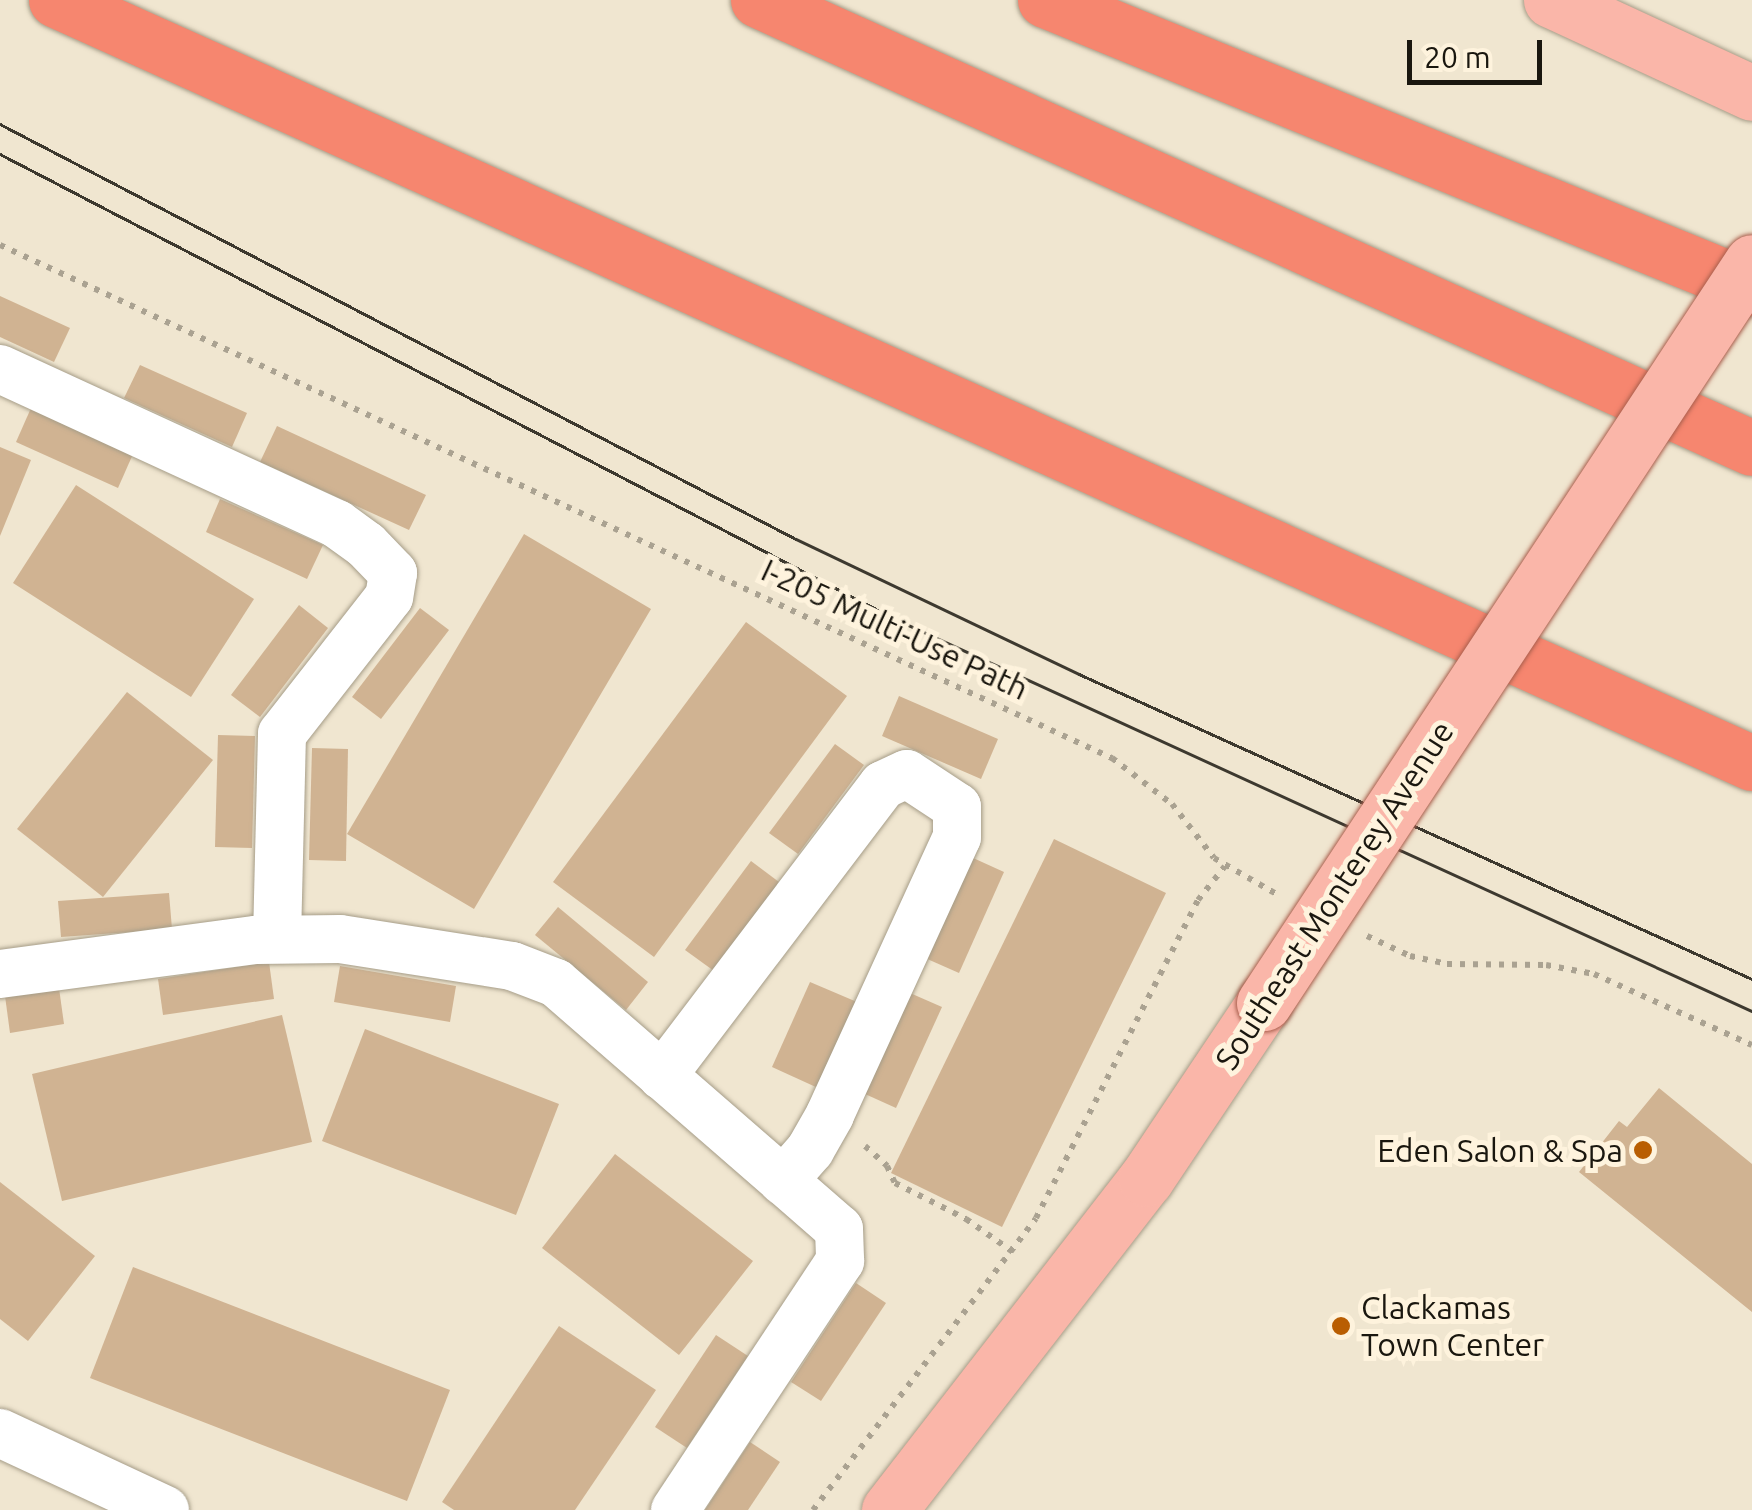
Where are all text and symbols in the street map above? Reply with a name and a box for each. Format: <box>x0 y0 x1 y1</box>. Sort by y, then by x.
scale bar <box>1412 20 1547 82</box>
text: 20 m <box>1424 40 1491 74</box>
street label: I-205 Multi-Use Path <box>756 550 1034 708</box>
street label: Southeast Monterey Avenue <box>1207 714 1461 1076</box>
place label: Eden Salon & Spa <box>1377 1131 1623 1169</box>
marker: Eden Salon & Spa <box>1632 1139 1654 1161</box>
place label: Clackamas Town Center <box>1361 1289 1544 1364</box>
marker: Clackamas Town Center <box>1330 1315 1352 1337</box>

